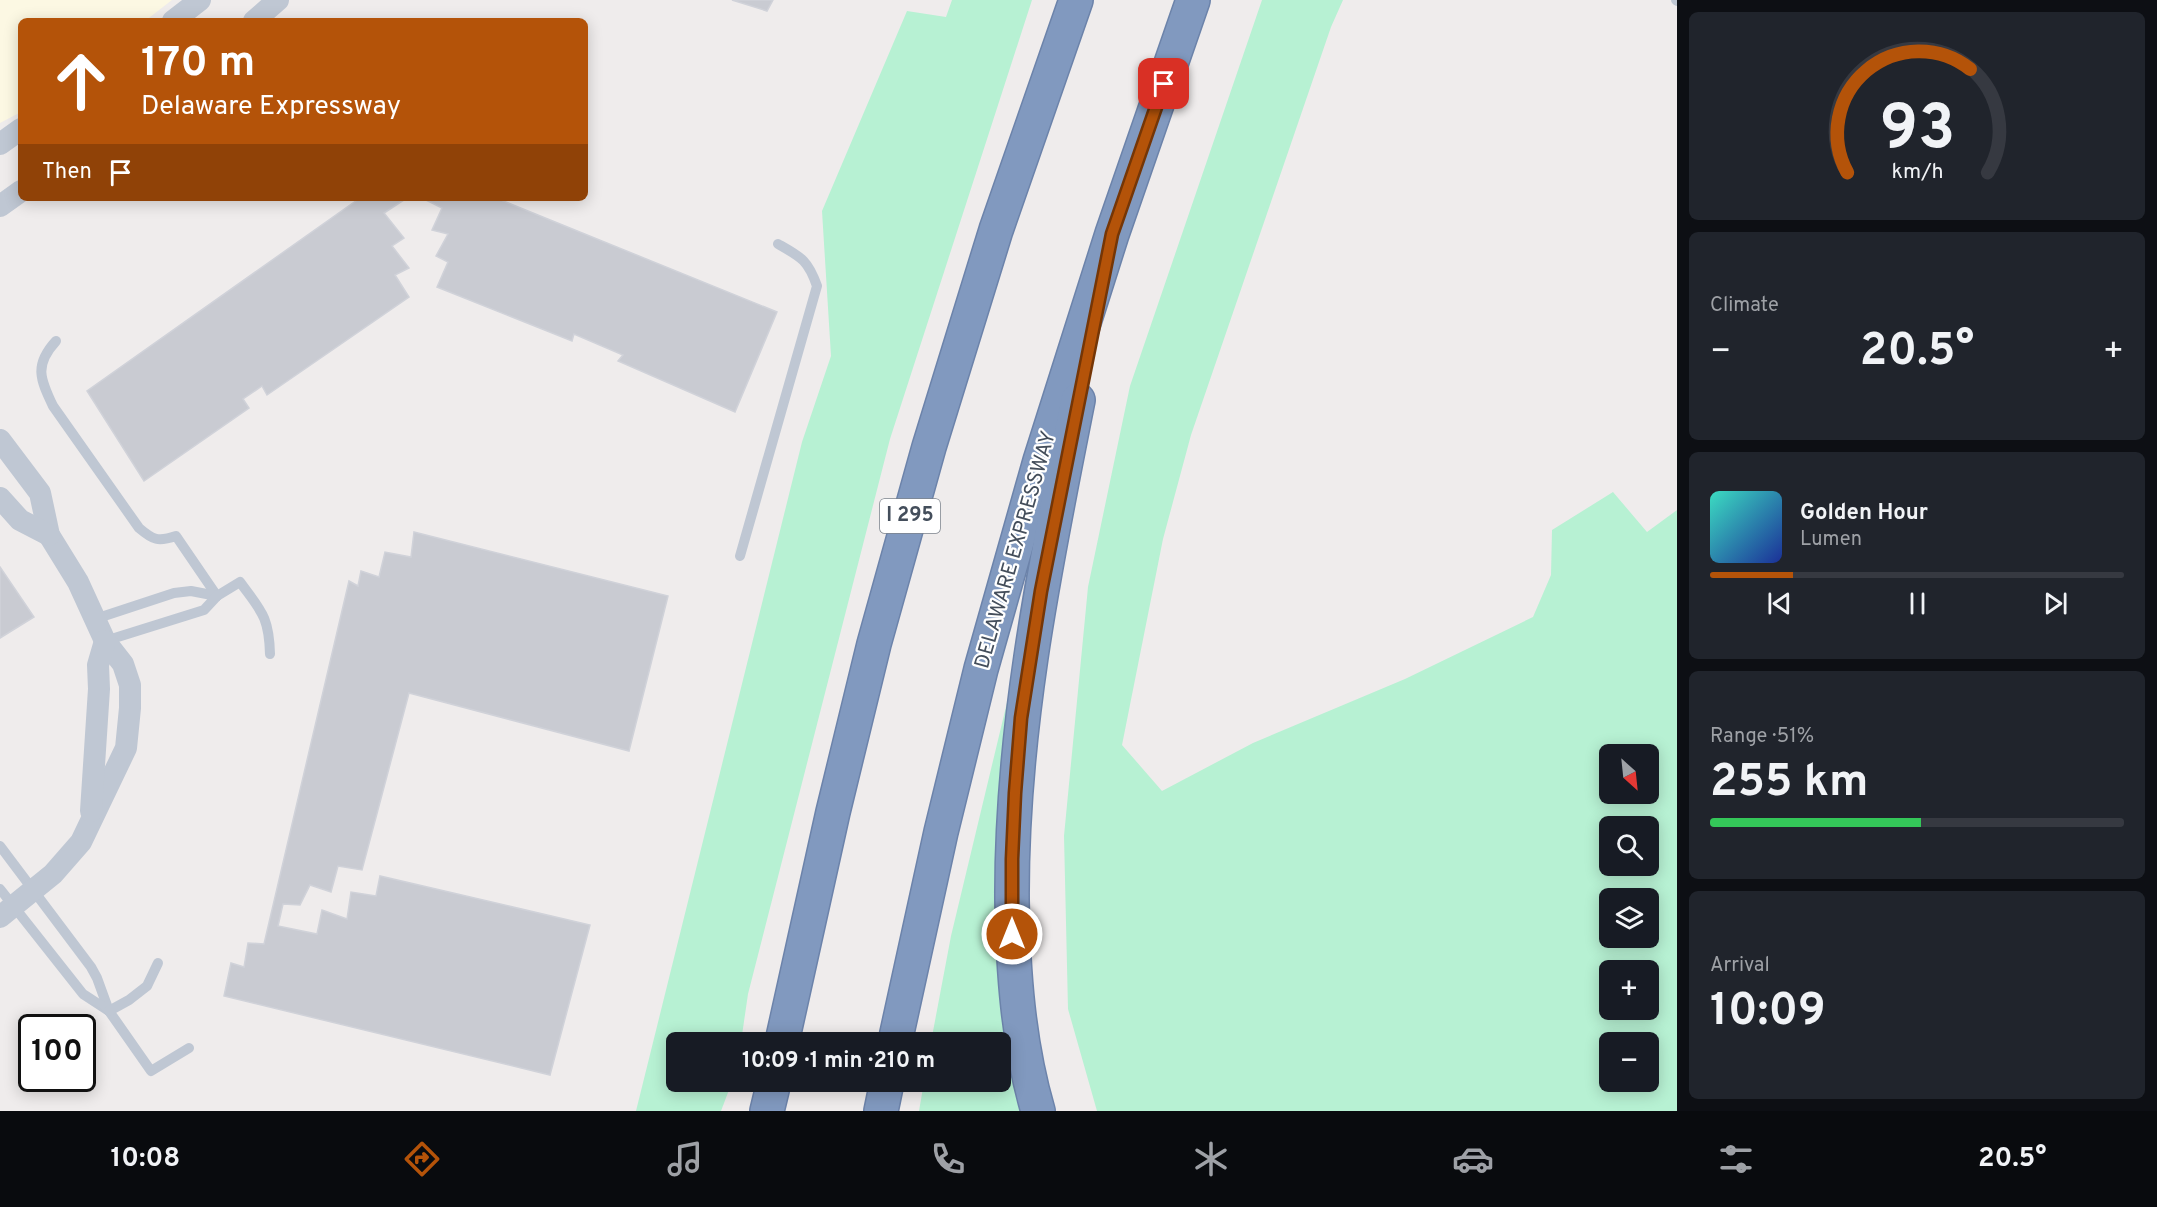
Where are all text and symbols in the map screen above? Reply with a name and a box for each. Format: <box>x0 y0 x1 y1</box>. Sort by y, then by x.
text: 170 m <box>141 38 255 91</box>
icon: ahead <box>42 42 120 120</box>
pin <box>1138 58 1189 109</box>
icon: arrive <box>1147 67 1180 100</box>
text: Delaware Expressway <box>141 90 401 124</box>
text: 93 <box>1879 92 1955 171</box>
icon: arrive <box>104 156 137 189</box>
text: Then <box>42 159 92 186</box>
text: km/h <box>1891 159 1943 186</box>
text: Climate <box>1710 293 1779 319</box>
text: 20.5° <box>1860 324 1974 381</box>
text: − <box>1710 332 1731 374</box>
text: + <box>2103 332 2124 374</box>
street label: DELAWARE EXPRESSWAY <box>969 428 1063 672</box>
road number: I 295 <box>880 499 940 533</box>
text: Golden Hour <box>1800 500 1928 527</box>
text: Lumen <box>1800 527 1862 553</box>
icon: previous <box>1763 587 1796 620</box>
icon: pause <box>1901 587 1934 620</box>
icon: next <box>2039 587 2072 620</box>
text: Range · 51% <box>1710 724 1814 750</box>
north arrow <box>1599 744 1659 804</box>
map controls <box>1599 744 1659 1092</box>
text: 255 km <box>1710 755 1868 812</box>
button: search <box>1599 816 1659 876</box>
button: layers <box>1599 888 1659 948</box>
position arrow <box>980 902 1044 966</box>
text: Arrival <box>1710 953 1770 979</box>
button: + <box>1599 960 1659 1020</box>
text: 10:09 <box>1710 984 1826 1041</box>
speed limit sign: 100 <box>18 1014 96 1092</box>
button: − <box>1599 1032 1659 1092</box>
text: 10:09 · 1 min · 210 m <box>742 1048 935 1075</box>
icon: directions <box>401 1138 443 1180</box>
icon: music <box>664 1138 706 1180</box>
icon: phone <box>927 1138 969 1180</box>
icon: climate <box>1190 1138 1232 1180</box>
icon: car <box>1452 1138 1494 1180</box>
icon: filters <box>1715 1138 1757 1180</box>
text: 10:08 <box>110 1142 180 1176</box>
text: 20.5° <box>1978 1142 2047 1176</box>

